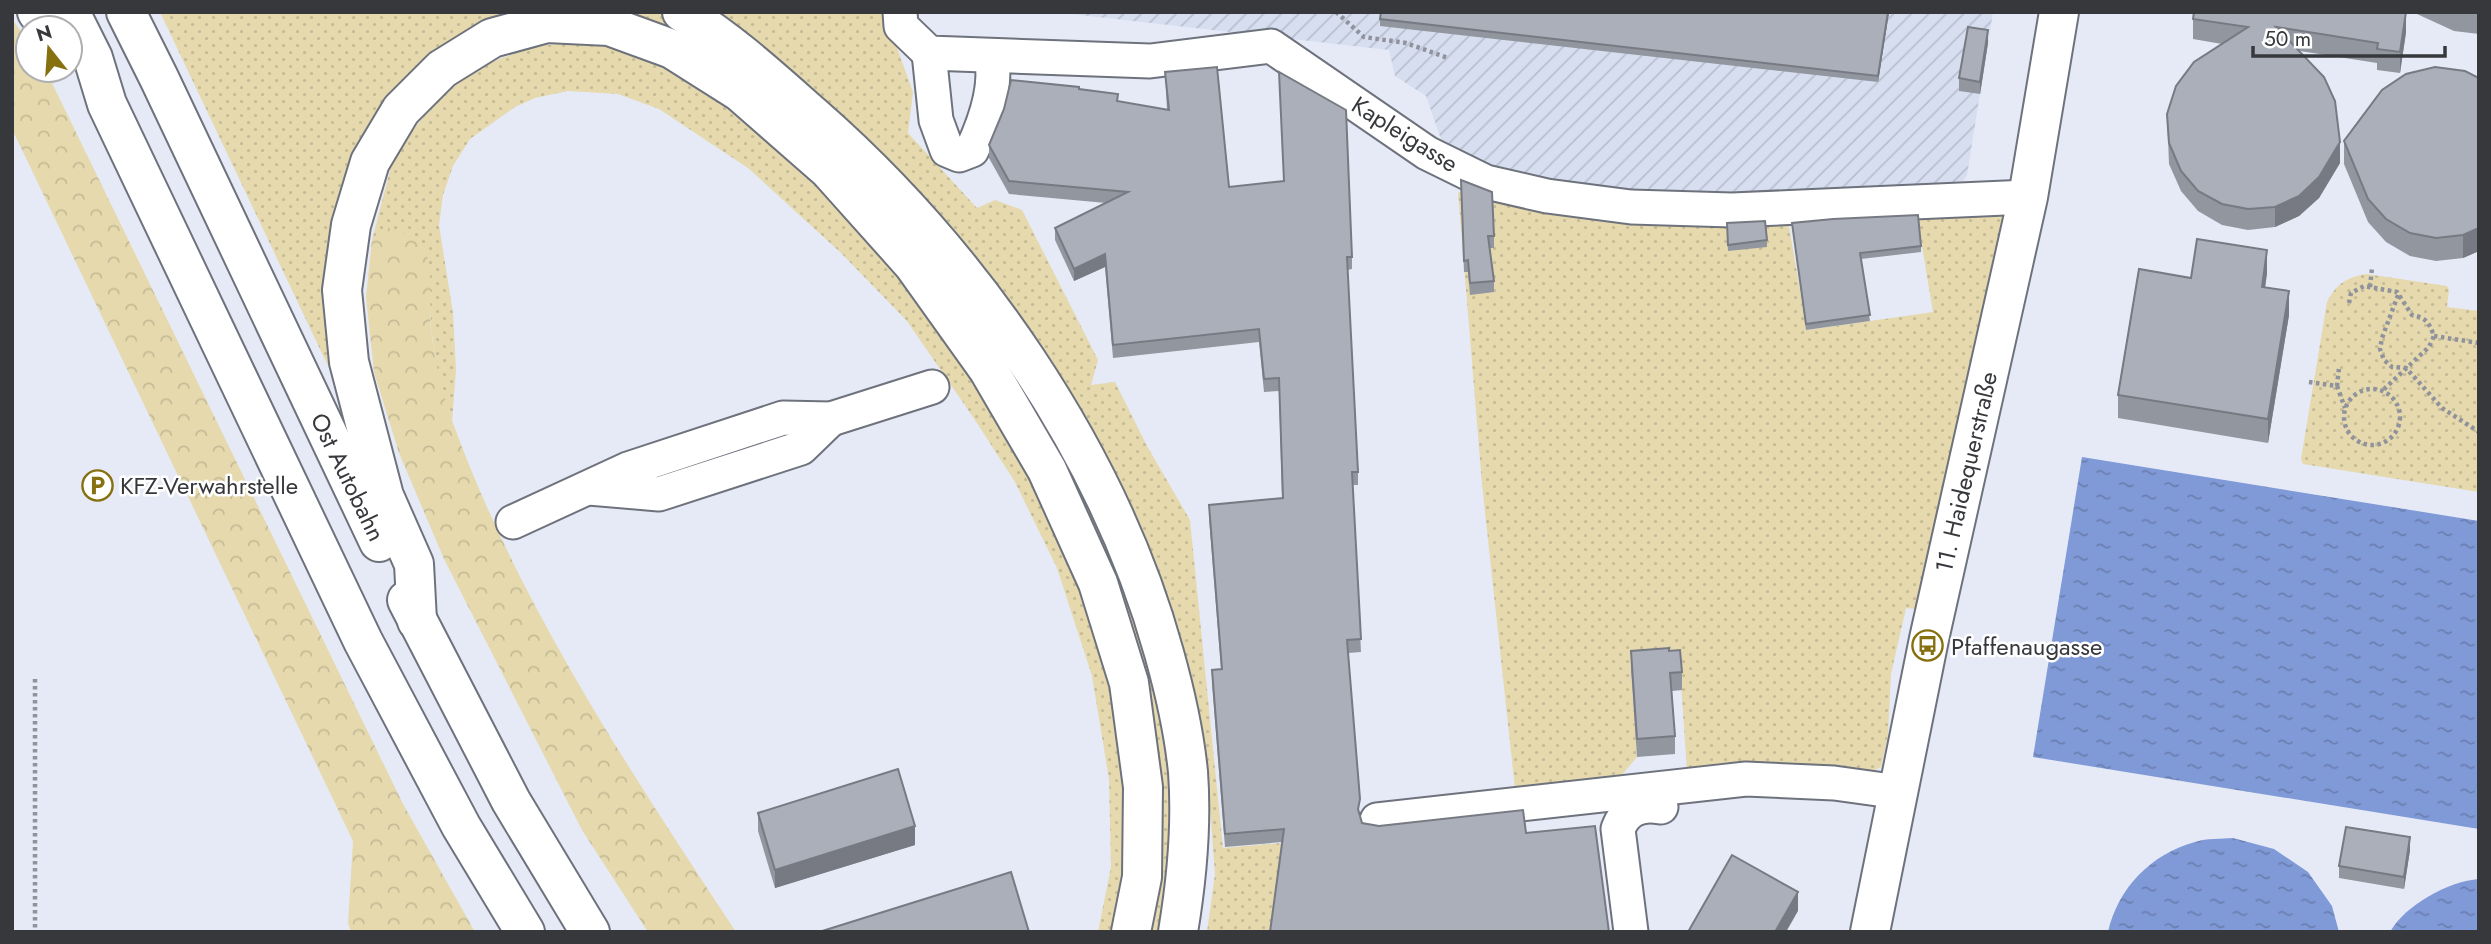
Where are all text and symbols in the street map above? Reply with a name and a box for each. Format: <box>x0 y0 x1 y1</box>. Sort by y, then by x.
north arrow <box>14 14 84 84</box>
scale bar <box>2253 14 2446 58</box>
text: N <box>33 18 55 48</box>
text: 50 m <box>2264 24 2311 54</box>
street label: Kapleigasse <box>1345 87 1465 181</box>
street label: 11. Haidequerstraße <box>1926 368 2006 576</box>
street label: Ost Autobahn <box>302 407 394 547</box>
parking icon: KFZ-Verwahrstelle <box>80 468 114 502</box>
place label: KFZ-Verwahrstelle <box>120 468 298 503</box>
bus stop icon: Pfaffenaugasse <box>1911 629 1945 663</box>
place label: Pfaffenaugasse <box>1951 629 2102 664</box>

